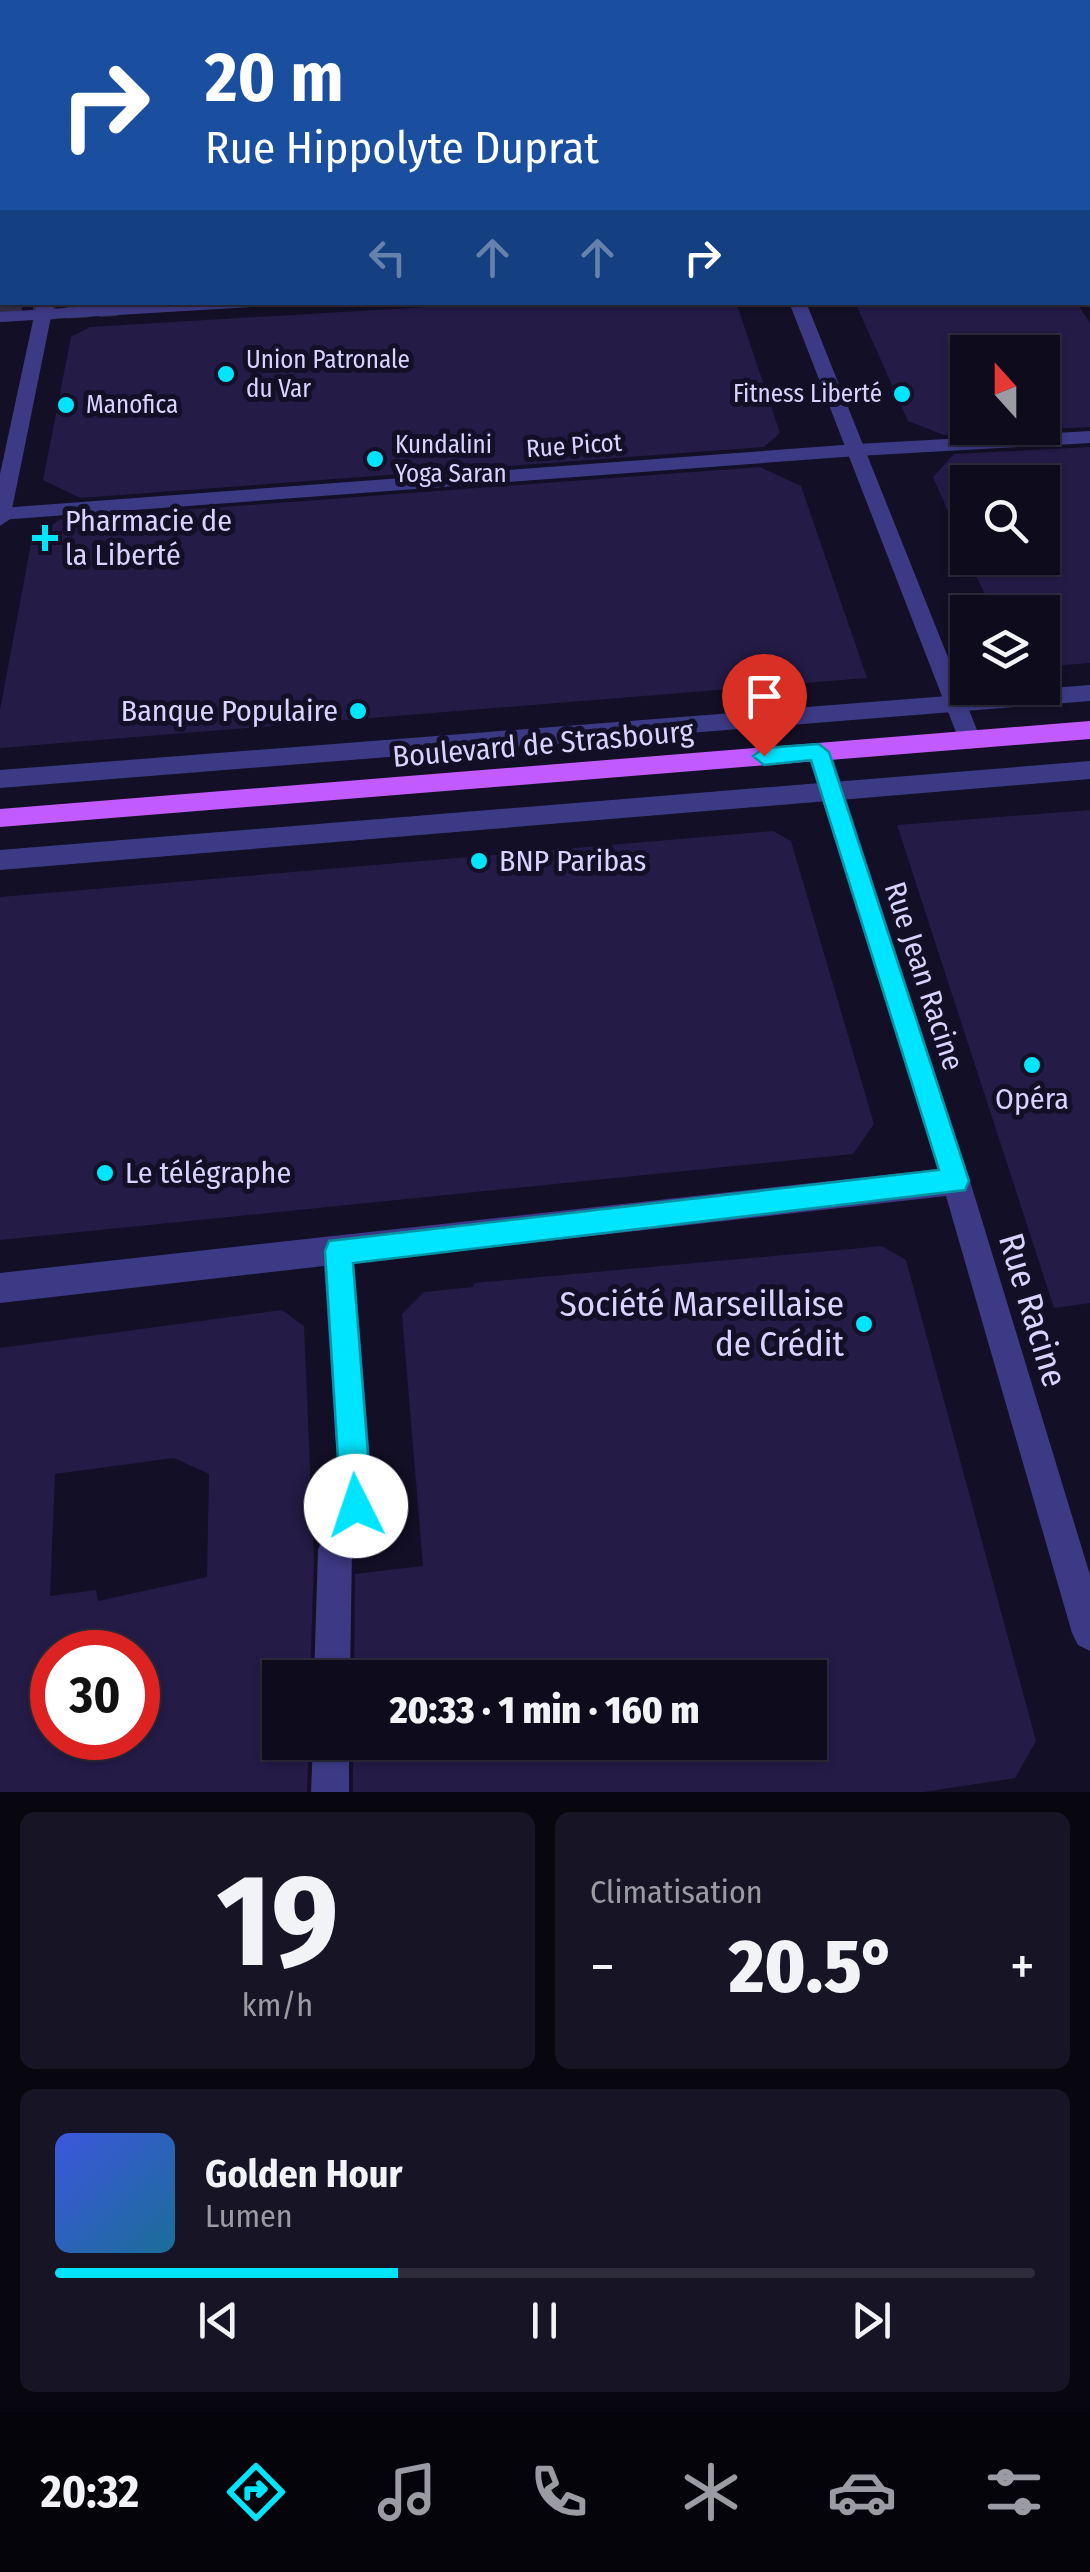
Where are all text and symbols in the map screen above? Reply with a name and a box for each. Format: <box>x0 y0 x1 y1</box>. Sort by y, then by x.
text: 20 m <box>205 36 344 120</box>
icon: right <box>40 40 170 170</box>
text: Rue Hippolyte Duprat <box>205 121 599 175</box>
icon: left <box>360 230 415 285</box>
icon: ahead <box>465 230 520 285</box>
icon: ahead <box>570 230 625 285</box>
icon: right <box>675 230 730 285</box>
north arrow <box>950 335 1060 445</box>
map controls <box>950 335 1060 705</box>
place label: Union Patronale du Var <box>246 345 410 404</box>
marker: Union Patronale du Var <box>215 363 237 385</box>
place label: Fitness Liberté <box>733 379 882 409</box>
marker: Fitness Liberté <box>891 383 913 405</box>
place label: Manofica <box>86 390 178 420</box>
marker: Manofica <box>55 394 77 416</box>
street label: Rue Picot <box>525 428 624 464</box>
place label: Kundalini Yoga Saran <box>395 430 507 489</box>
marker: Kundalini Yoga Saran <box>364 448 386 470</box>
button: search <box>950 465 1060 575</box>
place label: Pharmacie de la Liberté <box>65 503 232 573</box>
marker: Pharmacie de la Liberté <box>34 527 56 549</box>
button: layers <box>950 595 1060 705</box>
pin <box>722 654 807 757</box>
icon: arrive <box>737 669 792 724</box>
place label: Banque Populaire <box>121 693 338 729</box>
marker: Banque Populaire <box>347 700 369 722</box>
street label: Boulevard de Strasbourg <box>391 713 696 775</box>
place label: BNP Paribas <box>499 843 646 879</box>
marker: BNP Paribas <box>468 850 490 872</box>
street label: Rue Jean Racine <box>877 877 971 1075</box>
marker: Opéra <box>1021 1054 1043 1076</box>
place label: Opéra <box>995 1081 1069 1117</box>
place label: Le télégraphe <box>125 1155 291 1191</box>
marker: Le télégraphe <box>94 1162 116 1184</box>
street label: Rue Racine <box>990 1228 1076 1392</box>
place label: Société Marseillaise de Crédit <box>559 1283 845 1365</box>
marker: Société Marseillaise de Crédit <box>853 1313 875 1335</box>
position arrow <box>304 1454 408 1558</box>
speed limit sign: 30 <box>30 1630 160 1760</box>
text: 20:33 · 1 min · 160 m <box>390 1687 699 1733</box>
text: 19 <box>216 1843 339 1999</box>
text: Climatisation <box>590 1873 763 1911</box>
text: 20.5° <box>729 1922 896 2012</box>
text: − <box>590 1934 615 2000</box>
text: + <box>1010 1934 1035 2000</box>
text: km/h <box>242 1986 313 2024</box>
text: Golden Hour <box>205 2151 403 2197</box>
text: Lumen <box>205 2197 293 2235</box>
icon: previous <box>191 2293 246 2348</box>
icon: pause <box>517 2293 572 2348</box>
icon: next <box>844 2293 899 2348</box>
icon: directions <box>221 2457 291 2527</box>
icon: music <box>372 2457 442 2527</box>
icon: phone <box>524 2457 594 2527</box>
icon: climate <box>676 2457 746 2527</box>
icon: car <box>827 2457 897 2527</box>
icon: filters <box>979 2457 1049 2527</box>
text: 20:32 <box>41 2465 139 2519</box>

